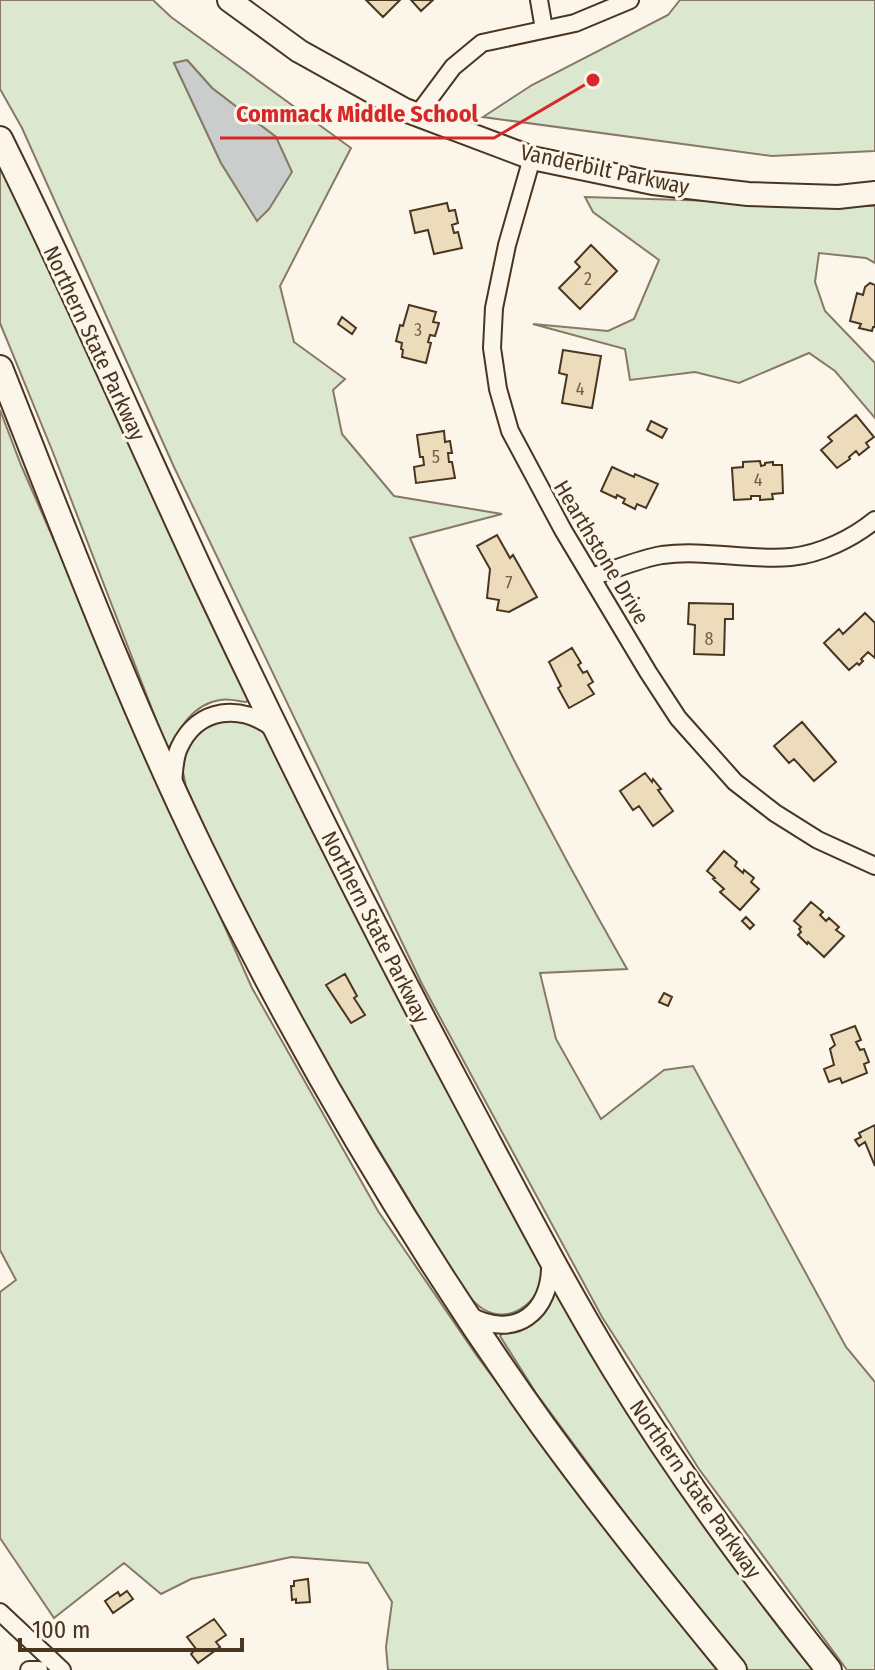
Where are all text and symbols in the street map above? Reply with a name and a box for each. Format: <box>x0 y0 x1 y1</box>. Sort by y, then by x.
callout: Commack Middle School <box>220 90 494 138</box>
text: Commack Middle School <box>236 100 478 128</box>
street label: Vanderbilt Parkway <box>518 138 692 201</box>
street label: Northern State Parkway <box>38 242 152 445</box>
house number: 2 <box>584 268 592 290</box>
house number: 3 <box>414 319 422 341</box>
house number: 4 <box>576 378 585 400</box>
house number: 5 <box>432 446 440 468</box>
house number: 4 <box>754 469 763 491</box>
street label: Hearthstone Drive <box>548 475 655 629</box>
house number: 7 <box>505 572 513 594</box>
house number: 8 <box>705 628 714 650</box>
street label: Northern State Parkway <box>315 827 436 1028</box>
street label: Northern State Parkway <box>624 1395 767 1584</box>
scale bar <box>20 1602 242 1652</box>
text: 100 m <box>32 1616 90 1644</box>

